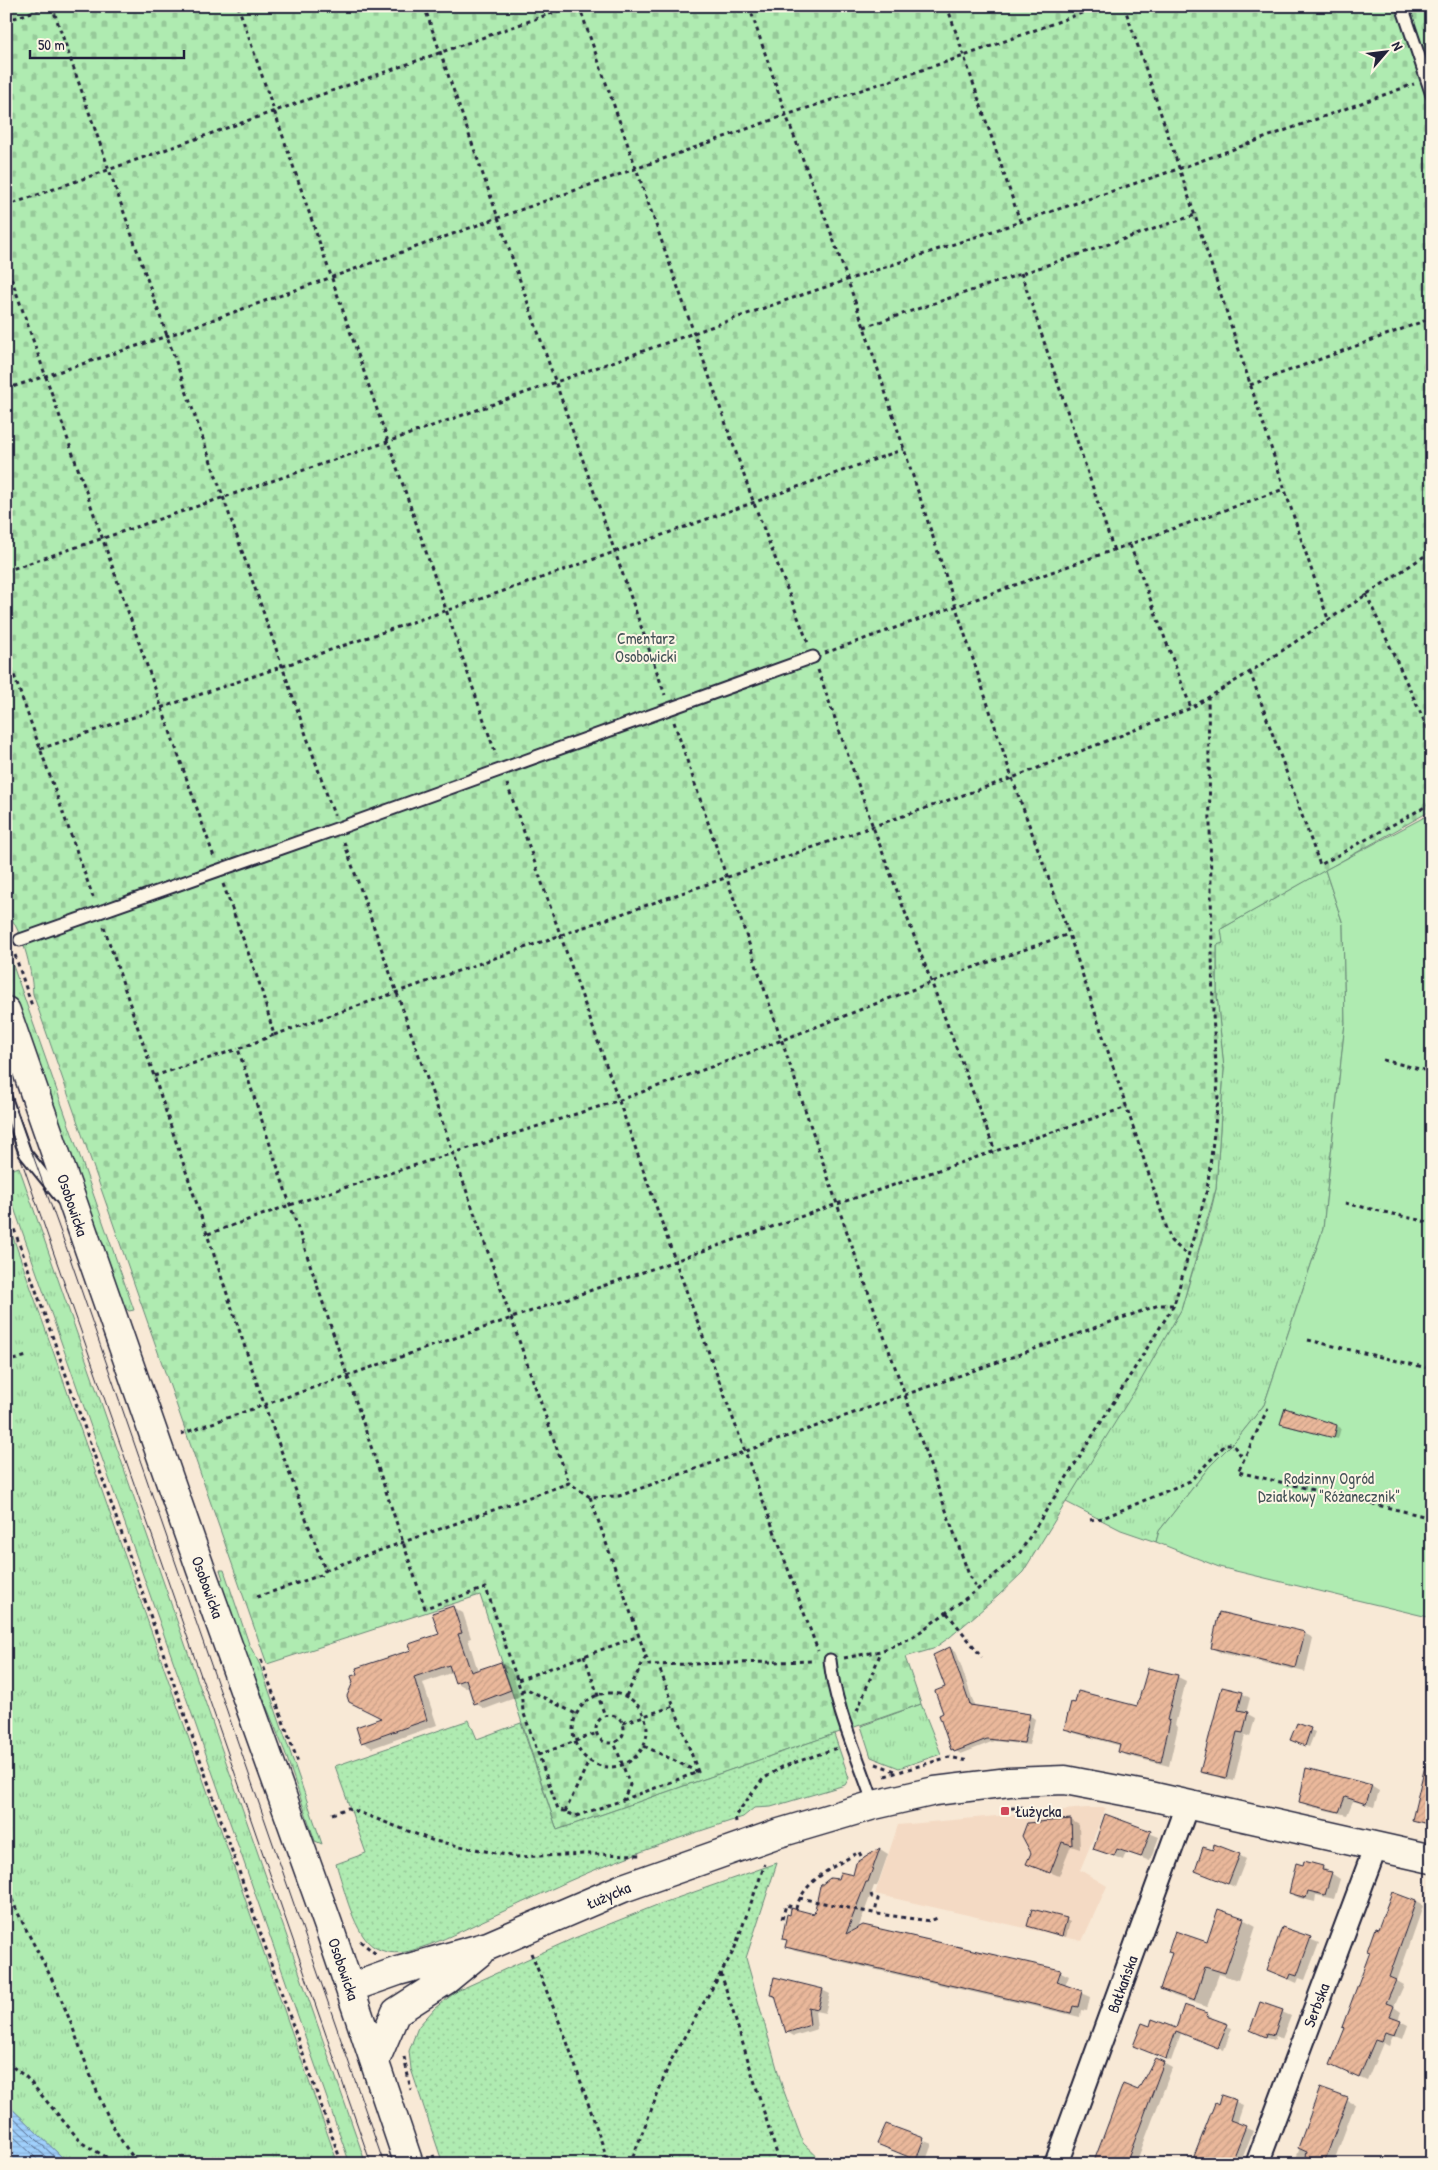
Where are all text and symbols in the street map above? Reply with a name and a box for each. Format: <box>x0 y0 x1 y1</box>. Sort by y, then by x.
scale bar <box>30 28 184 60</box>
north arrow <box>1360 28 1410 78</box>
text: 50 m <box>38 34 65 55</box>
text: N <box>1388 38 1408 54</box>
park label: Cmentarz Osobowicki <box>615 627 677 667</box>
street label: Osobowicka <box>52 1171 94 1239</box>
park label: Rodzinny Ogród Działkowy "Różanecznik" <box>1258 1467 1400 1507</box>
street label: Osobowicka <box>187 1553 229 1621</box>
place label: Łużycka <box>1015 1800 1061 1822</box>
marker: Łużycka <box>999 1805 1011 1817</box>
street label: Łużycka <box>582 1876 634 1914</box>
street label: Osobowicka <box>323 1935 365 2003</box>
street label: Bałkańska <box>1101 1952 1143 2016</box>
street label: Serbska <box>1298 1980 1334 2030</box>

